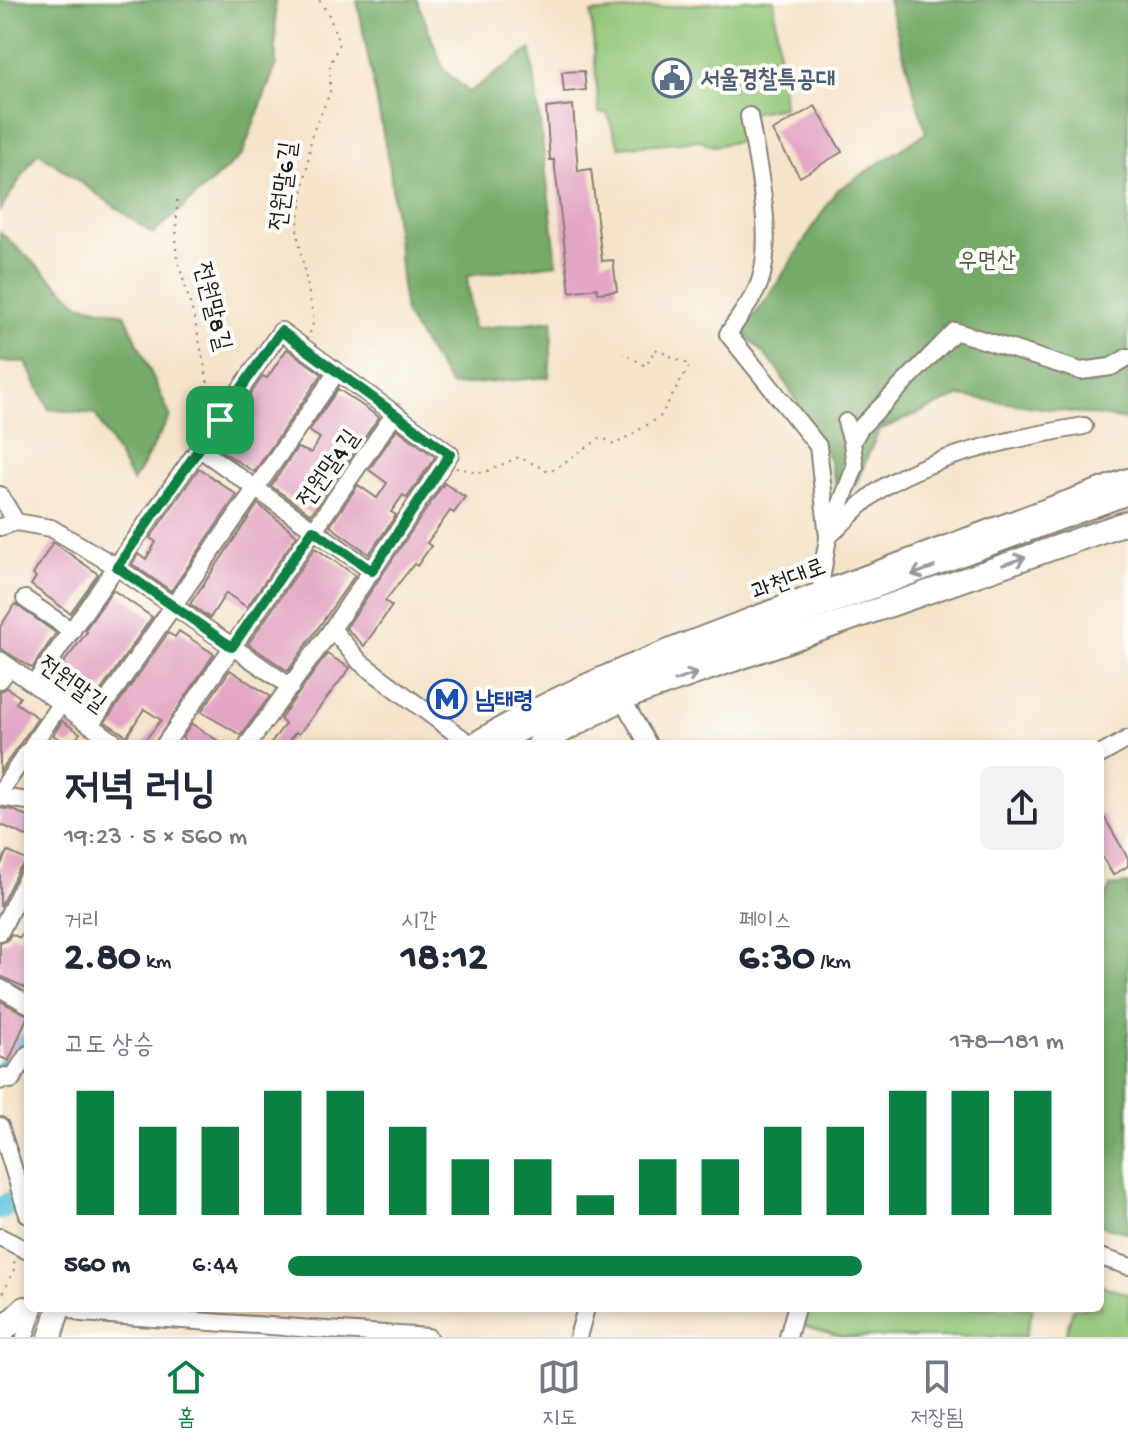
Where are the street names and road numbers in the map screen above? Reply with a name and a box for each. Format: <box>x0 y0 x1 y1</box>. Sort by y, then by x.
street label: 전원말6길 <box>266 140 305 233</box>
street label: 전원말8길 <box>186 259 236 354</box>
street label: 전원말4길 <box>293 425 367 515</box>
street label: 과천대로 <box>748 554 831 609</box>
street label: 전원말길 <box>31 651 111 720</box>

